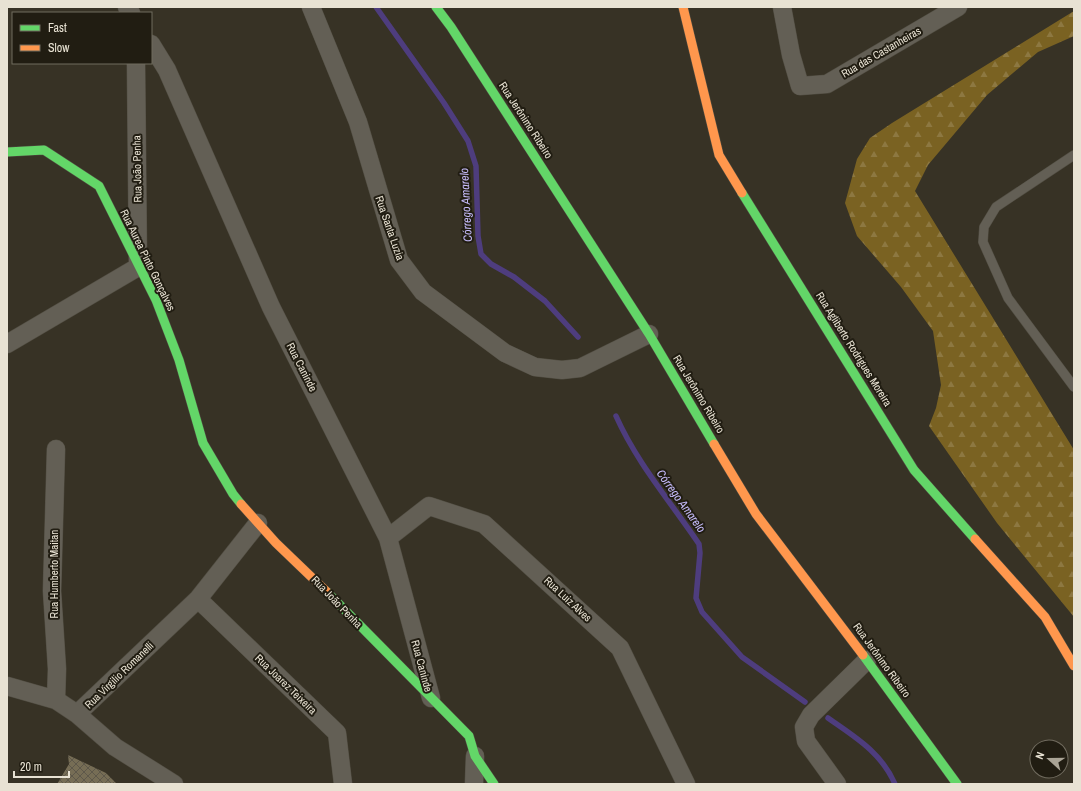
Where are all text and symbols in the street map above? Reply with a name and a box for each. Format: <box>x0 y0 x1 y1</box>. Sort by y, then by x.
legend <box>12 12 152 64</box>
text: Fast <box>48 20 67 36</box>
street label: Rua das Castanheiras <box>839 23 924 80</box>
text: Slow <box>48 40 70 56</box>
street label: Rua Jerônimo Ribeiro <box>496 79 556 161</box>
street label: Rua João Penha <box>129 135 145 203</box>
water label: Córrego Amarelo <box>456 167 476 243</box>
street label: Rua Santa Luzia <box>372 194 408 262</box>
street label: Rua Aurea Pinto Gonçalves <box>117 207 179 314</box>
street label: Rua Agliberto Rodrigues Moreira <box>813 289 895 409</box>
street label: Rua Caninde <box>284 340 320 394</box>
street label: Rua Jerônimo Ribeiro <box>670 352 728 436</box>
water label: Córrego Amarelo <box>653 466 710 536</box>
street label: Rua Humberto Maitan <box>47 530 61 618</box>
street label: Rua João Penha <box>309 573 365 631</box>
street label: Rua Luiz Alves <box>541 573 595 625</box>
street label: Rua Jerônimo Ribeiro <box>850 620 914 700</box>
street label: Rua Virgilio Romanelli <box>82 638 156 712</box>
street label: Rua Caninde <box>408 639 436 693</box>
street label: Rua Joarez Teixeira <box>252 651 320 717</box>
north arrow <box>1029 739 1069 779</box>
text: N <box>1032 750 1047 761</box>
scale bar <box>14 753 69 779</box>
text: 20 m <box>20 759 42 775</box>

